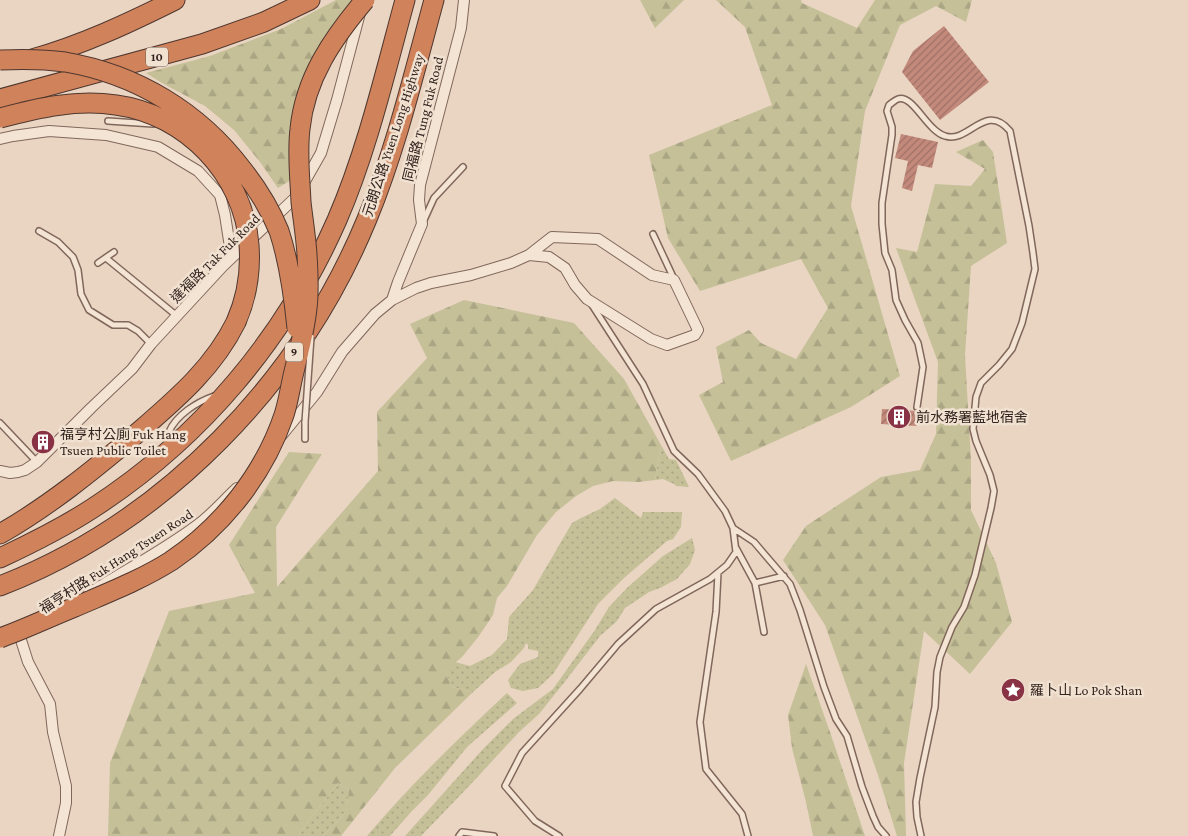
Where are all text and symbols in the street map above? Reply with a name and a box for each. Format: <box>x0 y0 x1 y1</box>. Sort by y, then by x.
road number: 10 <box>146 48 168 66</box>
street label: 元朗公路 Yuen Long Highway <box>359 51 427 218</box>
street label: 同福路 Tung Fuk Road <box>400 54 446 183</box>
street label: 達福路 Tak Fuk Road <box>167 210 263 306</box>
road number: 9 <box>285 342 303 362</box>
building icon: 前水務署藍地宿舍 <box>886 404 912 430</box>
place label: 前水務署藍地宿舍 <box>916 409 1028 425</box>
place label: 福亨村公廁 Fuk Hang Tsuen Public Toilet <box>60 426 186 458</box>
building icon: 福亨村公廁 Fuk Hang Tsuen Public Toilet <box>30 429 56 455</box>
street label: 福亨村路 Fuk Hang Tsuen Road <box>36 505 196 617</box>
place icon: 羅卜山 Lo Pok Shan <box>1000 677 1026 703</box>
place label: 羅卜山 Lo Pok Shan <box>1030 682 1143 698</box>

